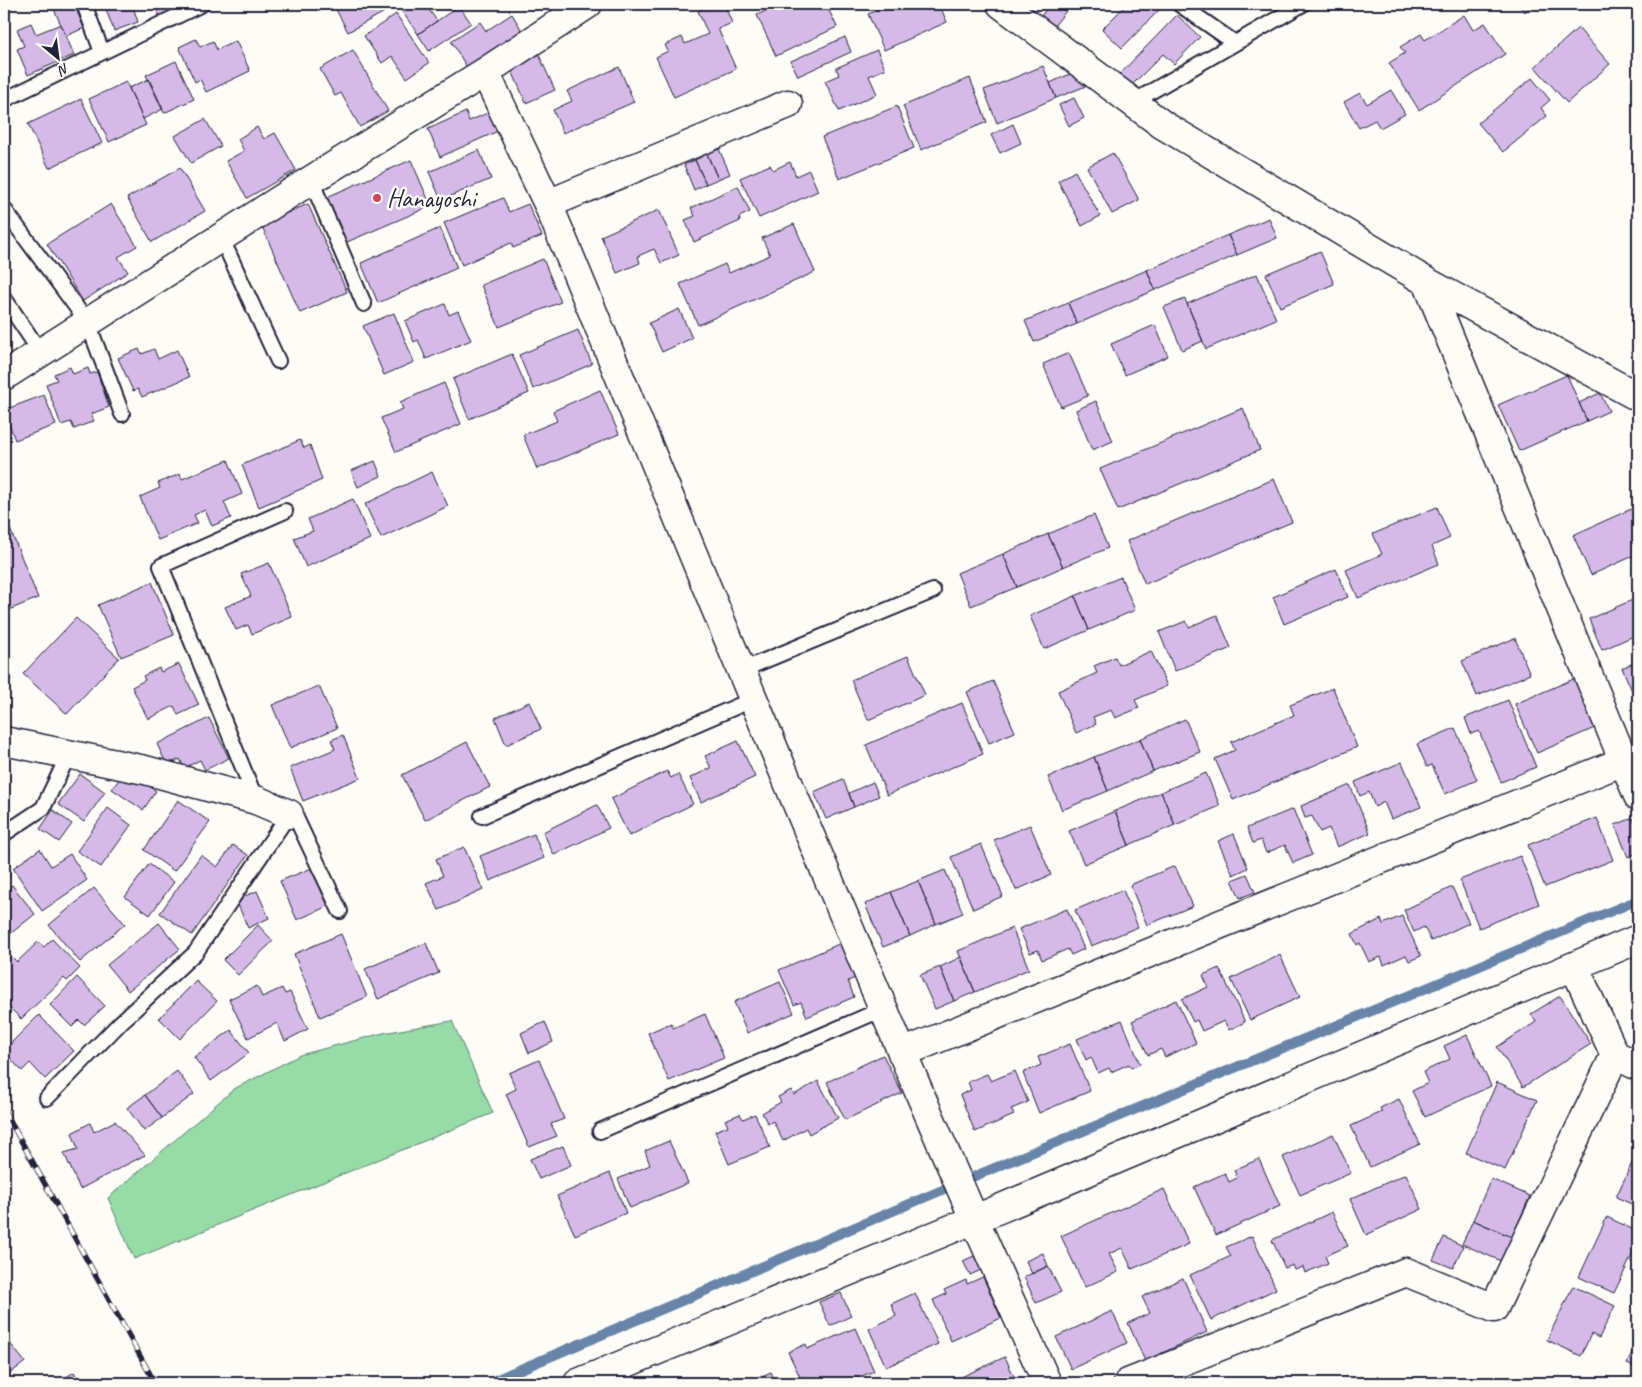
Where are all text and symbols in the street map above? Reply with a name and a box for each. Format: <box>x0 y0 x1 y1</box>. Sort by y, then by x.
north arrow <box>32 32 82 82</box>
text: N <box>54 59 72 80</box>
place label: Hanayoshi <box>387 183 479 215</box>
marker: Hanayoshi <box>371 192 383 204</box>

